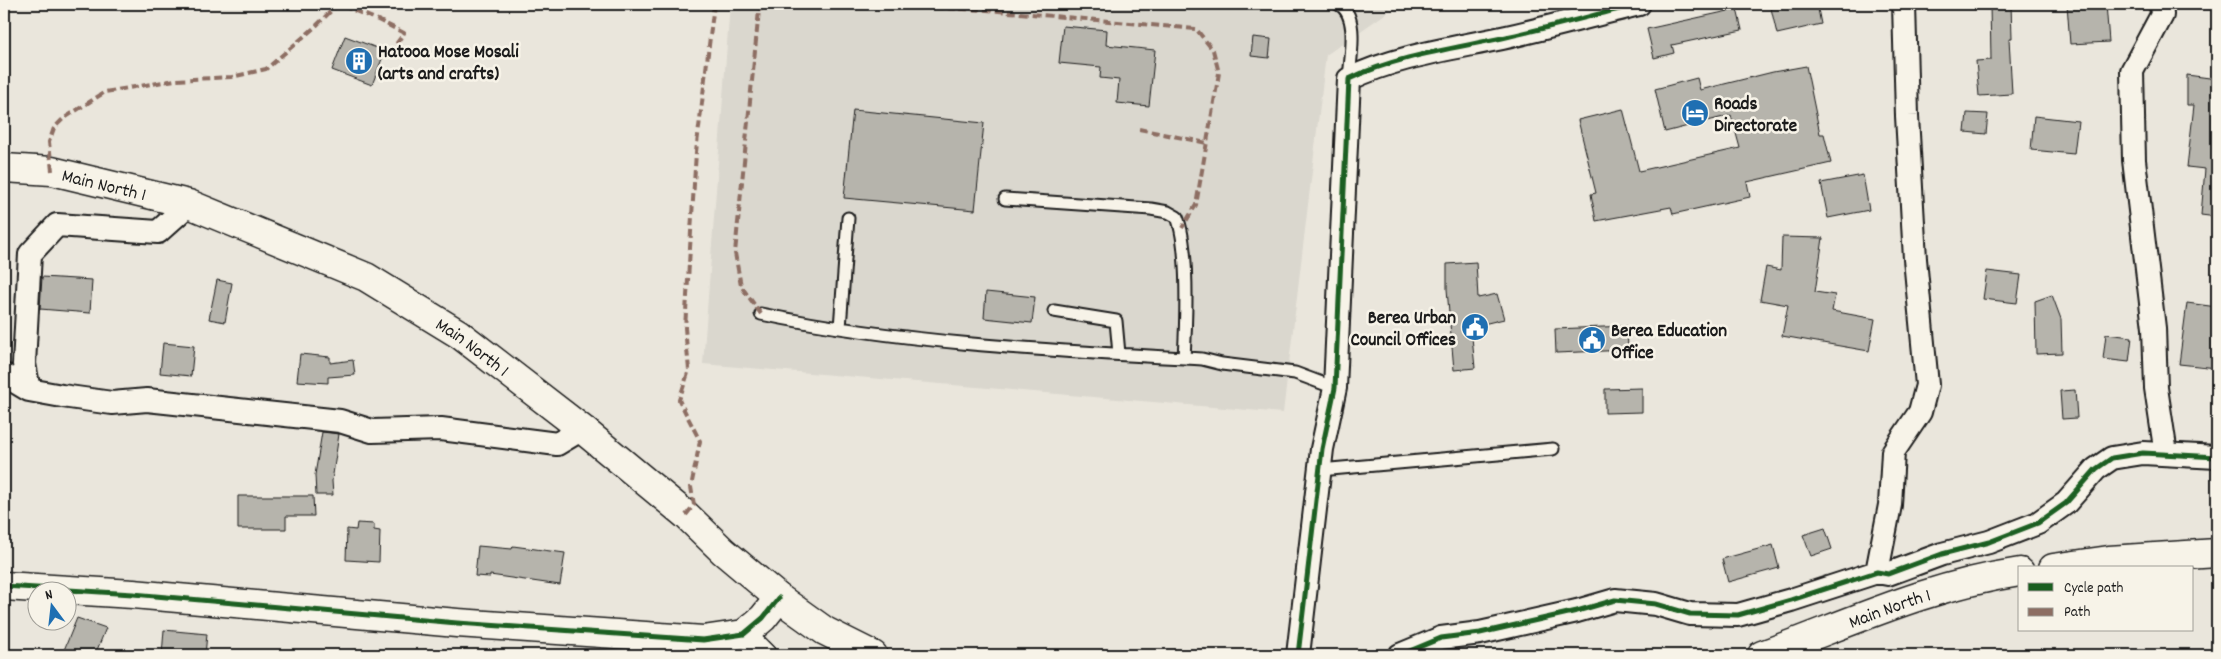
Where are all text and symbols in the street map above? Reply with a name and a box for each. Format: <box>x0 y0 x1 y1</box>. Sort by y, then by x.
place label: Hatooa Mose Mosali (arts and crafts) <box>378 40 519 89</box>
building icon: Hatooa Mose Mosali (arts and crafts) <box>344 46 374 76</box>
place label: Roads Directorate <box>1714 92 1797 141</box>
hotel icon: Roads Directorate <box>1680 98 1710 128</box>
street label: Main North 1 <box>59 164 148 210</box>
place label: Berea Urban Council Offices <box>1350 306 1456 355</box>
public building icon: Berea Urban Council Offices <box>1460 312 1490 342</box>
street label: Main North 1 <box>429 313 514 385</box>
place label: Berea Education Office <box>1611 319 1727 368</box>
public building icon: Berea Education Office <box>1577 325 1607 355</box>
legend <box>2018 566 2194 632</box>
text: Cycle path <box>2064 578 2124 600</box>
north arrow <box>28 582 78 632</box>
street label: Main North 1 <box>1845 583 1935 637</box>
text: N <box>43 585 55 606</box>
text: Path <box>2064 602 2090 624</box>

